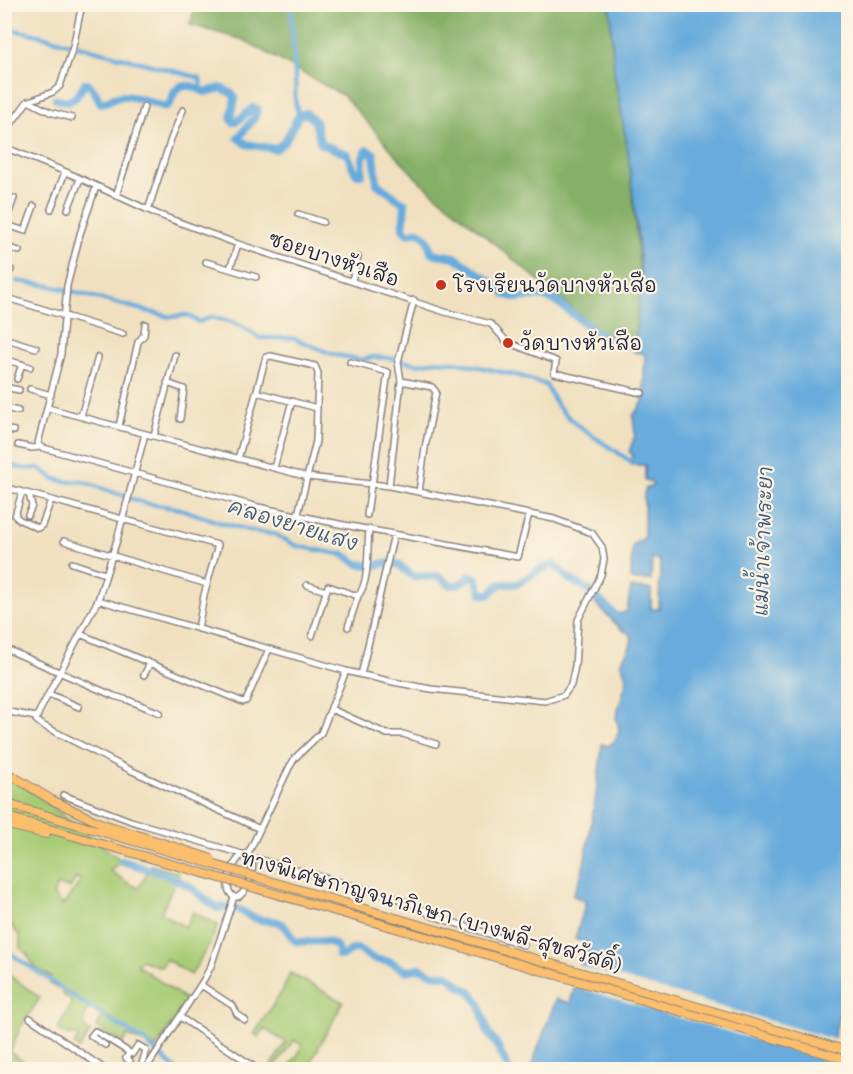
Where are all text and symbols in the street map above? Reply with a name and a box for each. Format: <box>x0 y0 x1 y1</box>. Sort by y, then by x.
street label: ซอยบางหัวเสือ <box>266 225 403 291</box>
place label: โรงเรียนวัดบางหัวเสือ <box>452 271 657 297</box>
marker: โรงเรียนวัดบางหัวเสือ <box>434 278 448 292</box>
place label: วัดบางหัวเสือ <box>520 329 642 355</box>
marker: วัดบางหัวเสือ <box>501 336 515 350</box>
water label: แม่น้ำเจ้าพระยา <box>740 465 778 616</box>
water label: คลองยายแสง <box>225 491 362 556</box>
street label: ทางพิเศษกาญจนาภิเษก (บางพลี-สุขสวัสดิ์) <box>236 838 627 981</box>

